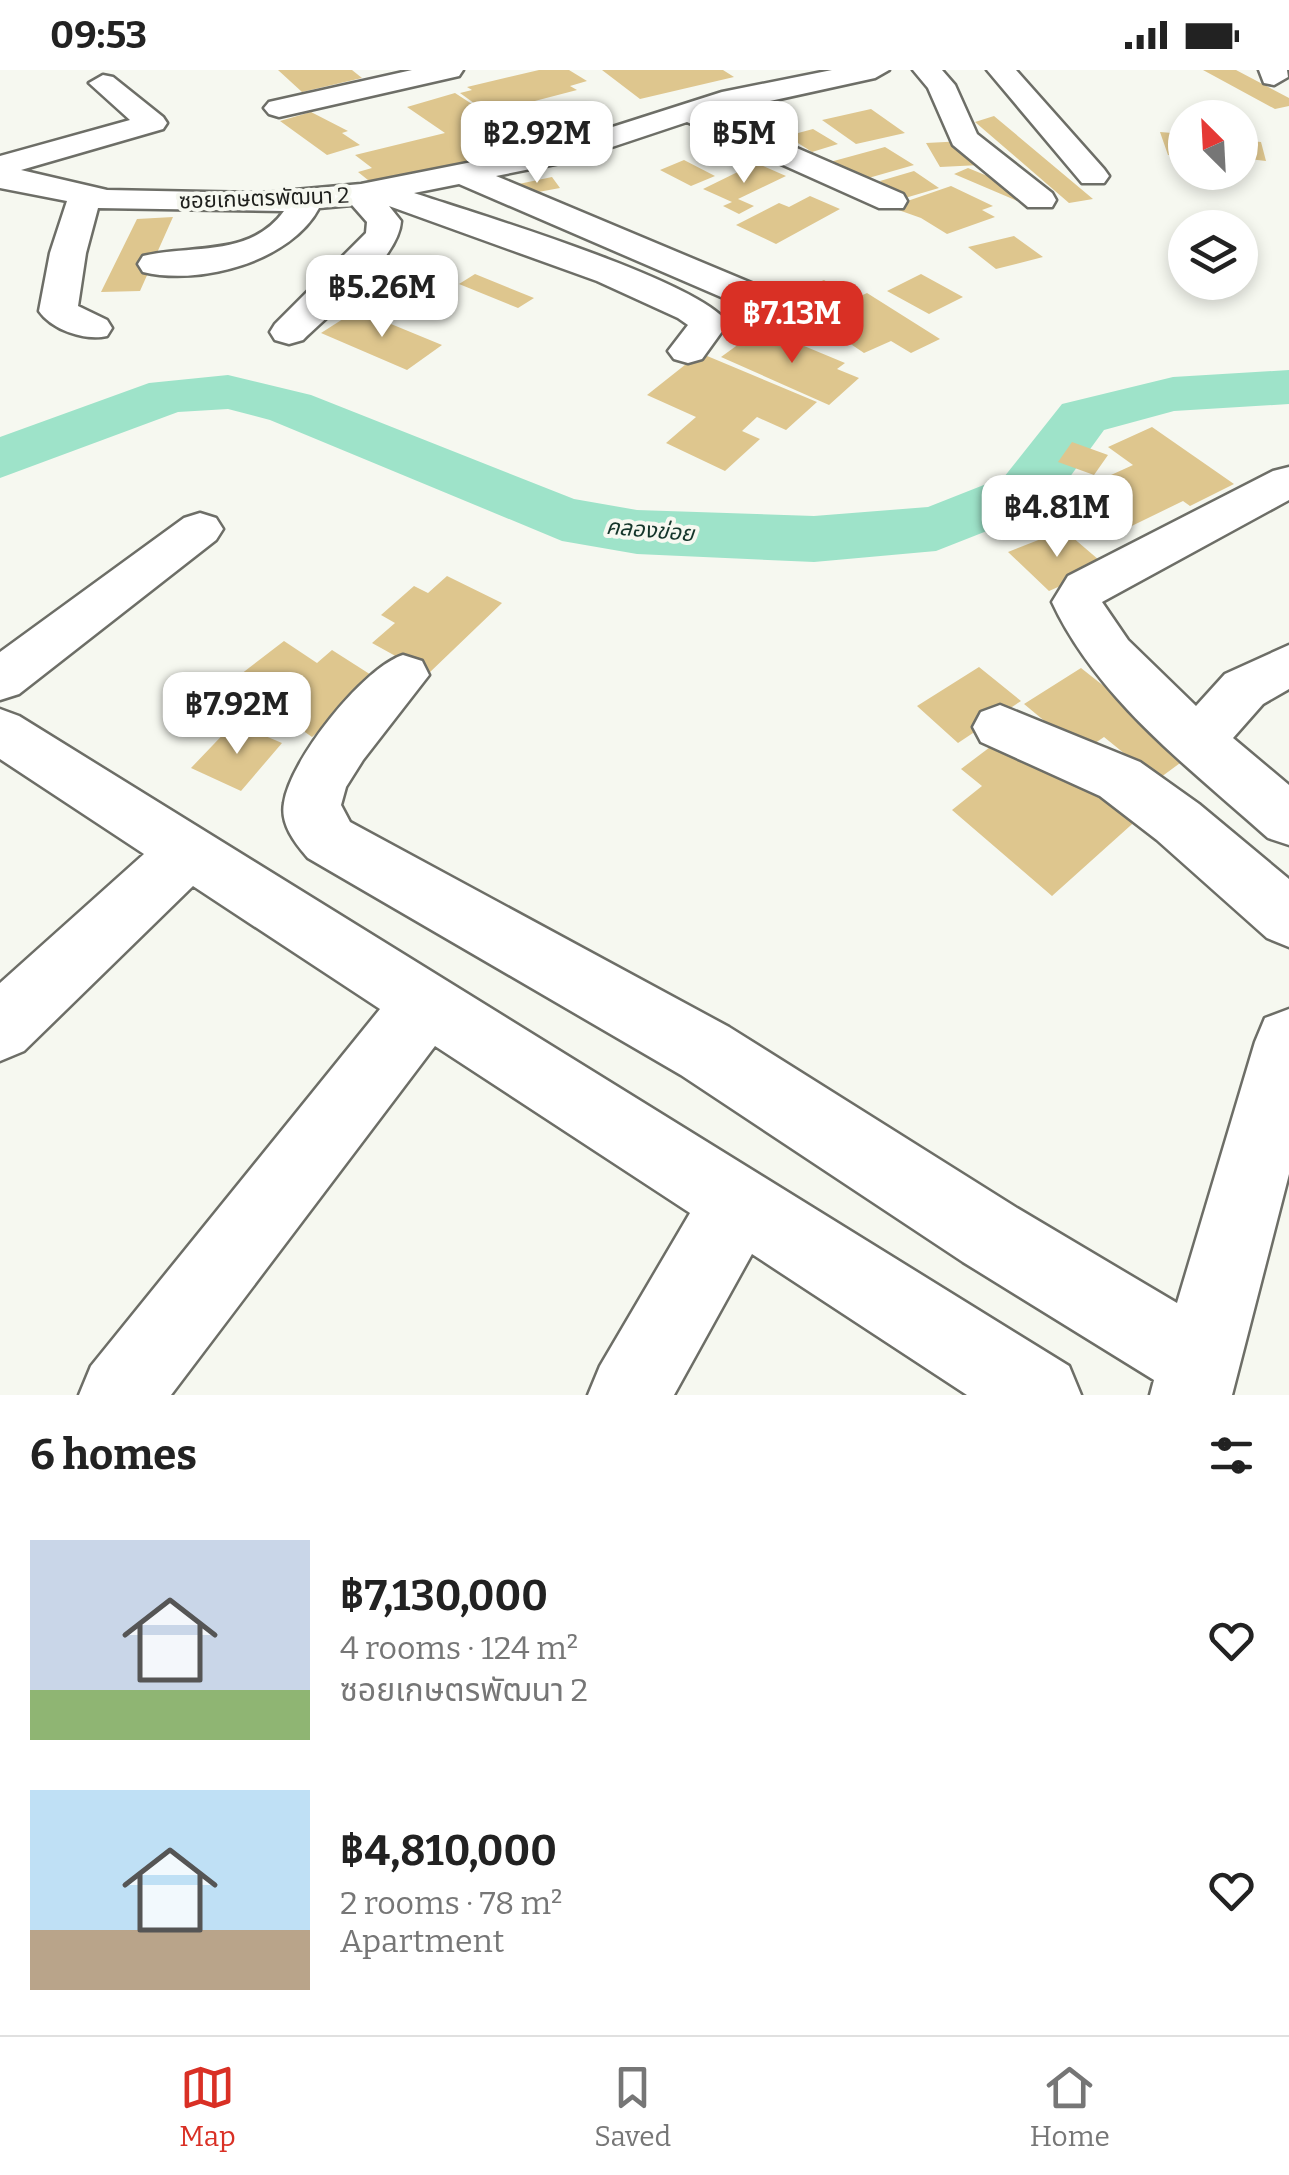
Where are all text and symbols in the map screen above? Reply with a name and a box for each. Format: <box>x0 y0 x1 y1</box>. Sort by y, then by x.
text: 09:53 <box>50 12 147 58</box>
north arrow <box>1168 100 1258 190</box>
map controls <box>1168 100 1258 300</box>
pin: ฿2.92M <box>456 101 618 186</box>
pin: ฿5M <box>696 101 792 186</box>
text: ฿2.92M <box>483 114 591 152</box>
text: ฿5M <box>712 114 776 152</box>
street label: ซอยเกษตรพัฒนา 2 <box>178 182 350 214</box>
button: layers <box>1168 210 1258 300</box>
pin: ฿5.26M <box>301 255 463 340</box>
text: ฿5.26M <box>328 268 436 306</box>
pin: ฿7.13M <box>711 281 873 366</box>
text: ฿7.13M <box>742 294 842 332</box>
pin: ฿4.81M <box>976 475 1138 560</box>
text: ฿4.81M <box>1004 488 1110 526</box>
water label: คลองข่อย <box>605 513 697 547</box>
pin: ฿7.92M <box>156 672 318 757</box>
text: ฿7.92M <box>185 685 289 723</box>
icon: filters <box>1204 1428 1259 1483</box>
text: 6 homes <box>30 1430 197 1480</box>
text: ฿7,130,000 <box>340 1571 548 1621</box>
icon: home <box>110 1580 230 1700</box>
icon: heart <box>1204 1613 1259 1668</box>
text: 4 rooms · 124 m² <box>340 1629 578 1667</box>
text: ซอยเกษตรพัฒนา 2 <box>340 1671 588 1709</box>
text: ฿4,810,000 <box>340 1826 557 1876</box>
icon: home <box>110 1830 230 1950</box>
icon: heart <box>1204 1863 1259 1918</box>
text: 2 rooms · 78 m² <box>340 1884 562 1922</box>
text: Apartment <box>340 1922 504 1960</box>
tab: Map <box>179 2060 236 2153</box>
tab: Saved <box>594 2060 671 2153</box>
tab: Home <box>1030 2060 1110 2153</box>

